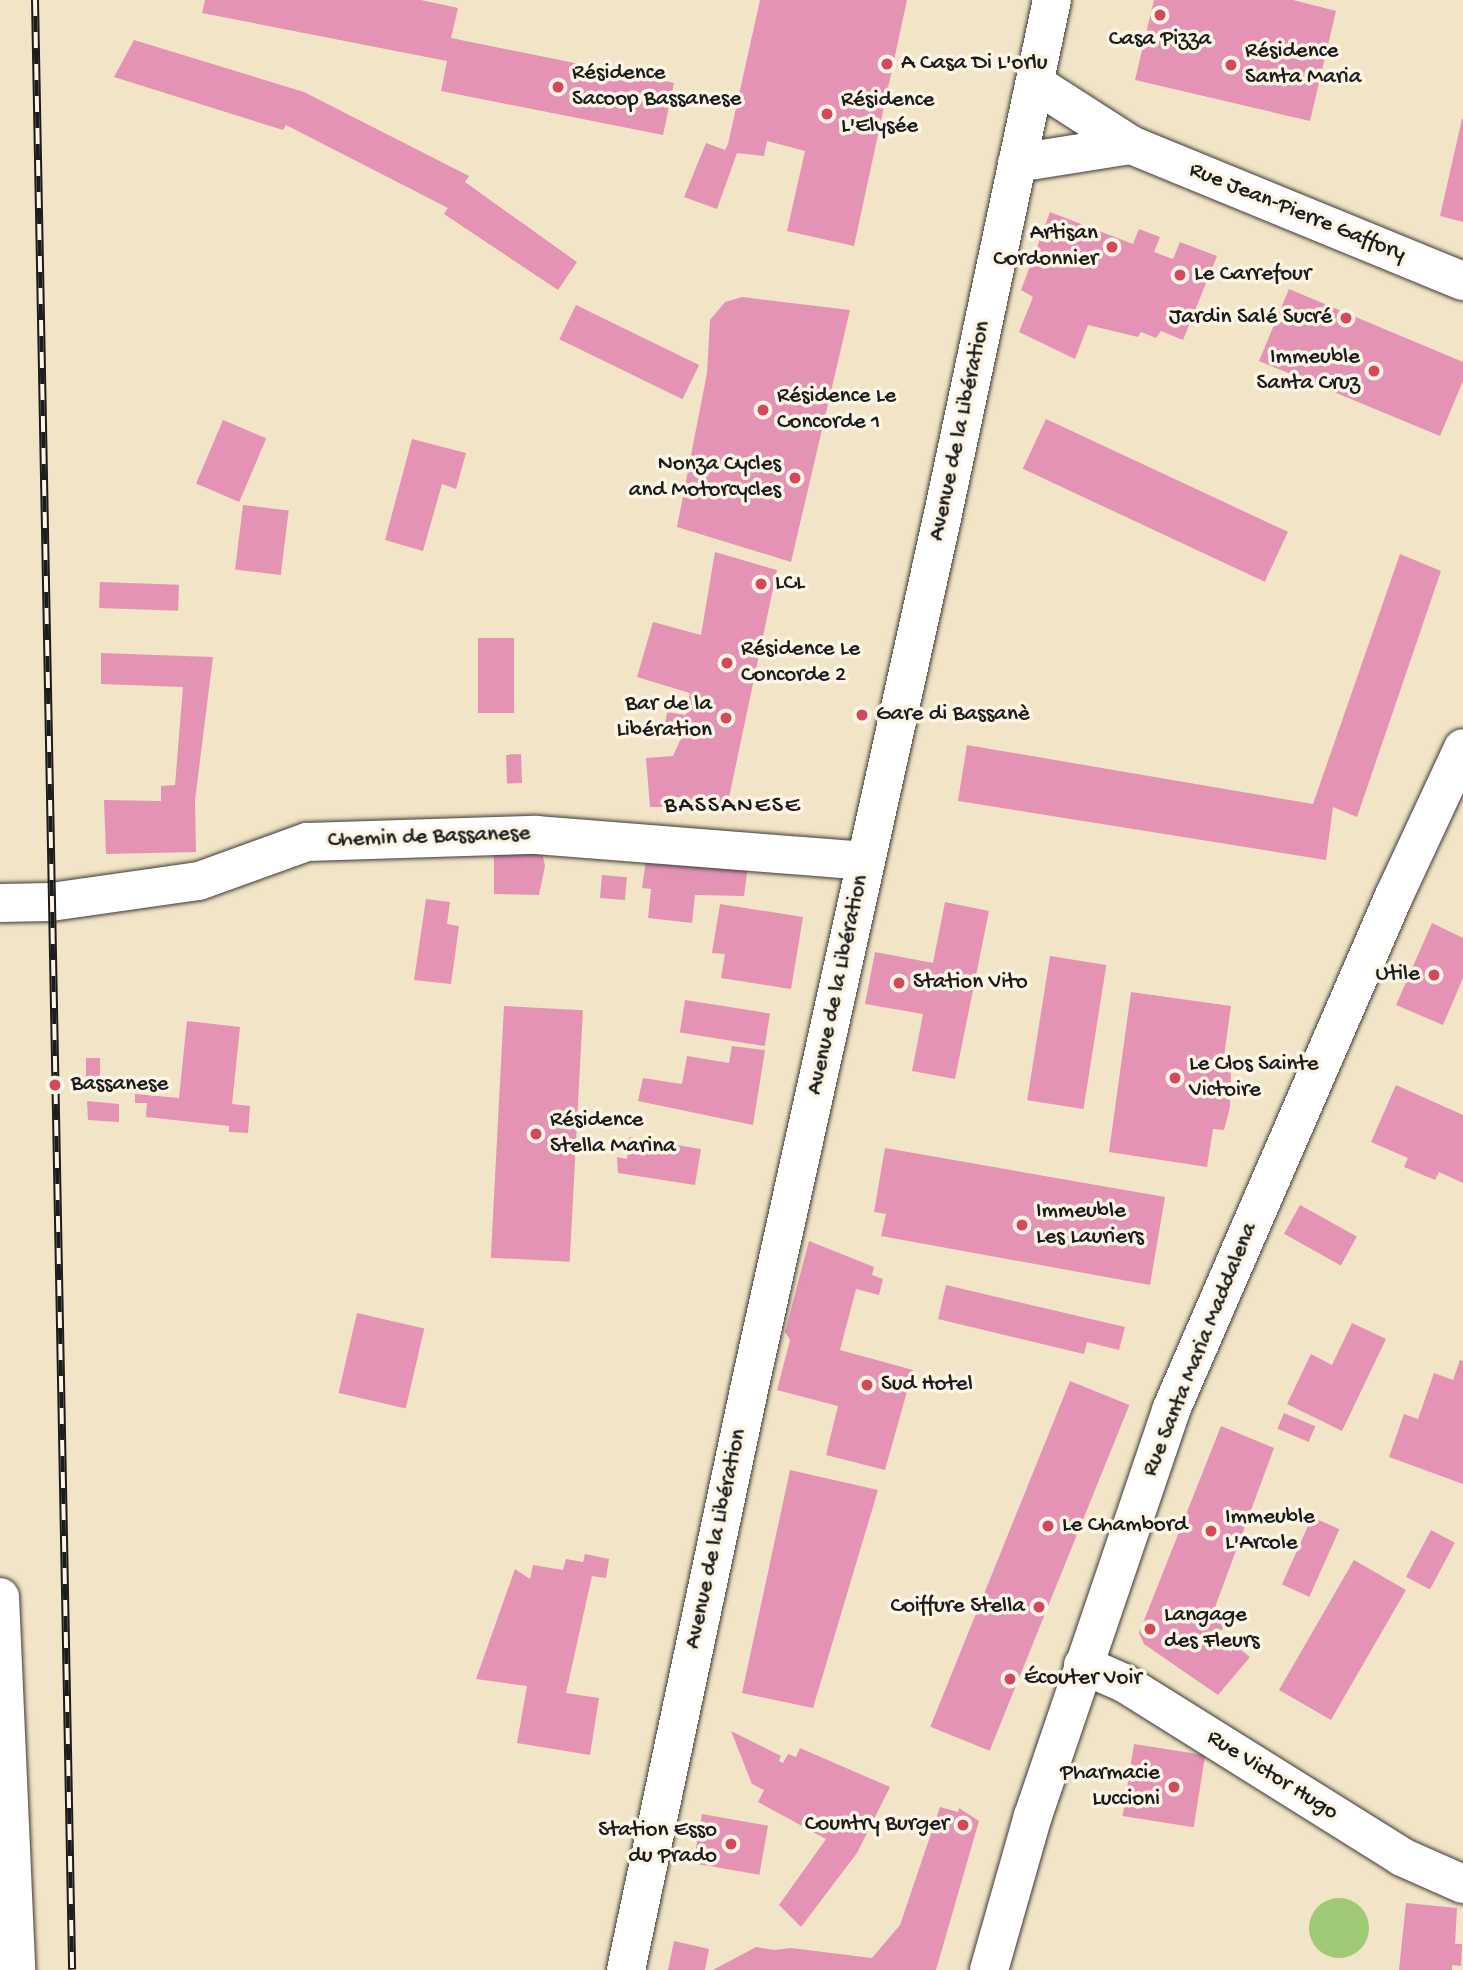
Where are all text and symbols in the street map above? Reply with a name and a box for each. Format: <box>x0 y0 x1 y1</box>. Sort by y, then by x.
marker: Casa Pizza <box>1152 7 1168 23</box>
place label: Casa Pizza <box>1109 26 1211 54</box>
place label: Résidence Santa Maria <box>1245 38 1362 92</box>
place label: A Casa Di L'orlu <box>901 50 1048 78</box>
marker: A Casa Di L'orlu <box>879 56 895 72</box>
marker: Résidence Santa Maria <box>1223 57 1239 73</box>
place label: Résidence Sacoop Bassanese <box>572 60 741 114</box>
marker: Résidence Sacoop Bassanese <box>550 79 566 95</box>
place label: Résidence L'Elysée <box>841 87 934 141</box>
marker: Résidence L'Elysée <box>819 106 835 122</box>
street label: Rue Jean-Pierre Gaffory <box>1185 157 1409 269</box>
place label: Artisan Cordonnier <box>993 220 1098 274</box>
marker: Artisan Cordonnier <box>1104 239 1120 255</box>
place label: Le Carrefour <box>1194 261 1311 289</box>
marker: Le Carrefour <box>1172 267 1188 283</box>
place label: Jardin Salé Sucré <box>1169 304 1332 332</box>
marker: Jardin Salé Sucré <box>1338 310 1354 326</box>
street label: Avenue de la Libération <box>924 318 998 544</box>
place label: Immeuble Santa Cruz <box>1256 344 1360 398</box>
marker: Immeuble Santa Cruz <box>1366 363 1382 379</box>
place label: Résidence Le Concorde 1 <box>777 383 896 437</box>
marker: Résidence Le Concorde 1 <box>755 402 771 418</box>
place label: Nonza Cycles and Motorcycles <box>629 451 781 505</box>
marker: Nonza Cycles and Motorcycles <box>787 470 803 486</box>
place label: LCL <box>775 570 804 598</box>
marker: LCL <box>753 576 769 592</box>
place label: Résidence Le Concorde 2 <box>741 636 860 690</box>
marker: Résidence Le Concorde 2 <box>719 655 735 671</box>
place label: Bar de la Libération <box>616 691 712 745</box>
place label: Gare di Bassanè <box>876 701 1030 729</box>
marker: Gare di Bassanè <box>854 707 870 723</box>
marker: Bar de la Libération <box>718 710 734 726</box>
district label: BASSANESE <box>665 793 801 821</box>
street label: Chemin de Bassanese <box>327 821 531 855</box>
street label: Avenue de la Libération <box>802 872 876 1098</box>
place label: Utile <box>1375 961 1420 989</box>
marker: Utile <box>1426 967 1442 983</box>
place label: Station Vito <box>913 969 1028 997</box>
marker: Station Vito <box>891 975 907 991</box>
place label: Le Clos Sainte Victoire <box>1189 1051 1319 1105</box>
marker: Le Clos Sainte Victoire <box>1167 1070 1183 1086</box>
place label: Bassanese <box>71 1071 168 1099</box>
marker: Bassanese <box>45 1075 65 1095</box>
place label: Résidence Stella Marina <box>550 1107 676 1161</box>
marker: Résidence Stella Marina <box>528 1126 544 1142</box>
place label: Immeuble Les Lauriers <box>1036 1198 1144 1252</box>
marker: Immeuble Les Lauriers <box>1014 1217 1030 1233</box>
street label: Rue Santa Maria Maddalena <box>1137 1219 1265 1481</box>
place label: Sud Hotel <box>881 1371 973 1399</box>
marker: Sud Hotel <box>859 1377 875 1393</box>
street label: Avenue de la Libération <box>680 1426 754 1652</box>
place label: Immeuble L'Arcole <box>1225 1504 1315 1558</box>
place label: Le Chambord <box>1062 1512 1187 1540</box>
marker: Le Chambord <box>1040 1518 1056 1534</box>
marker: Immeuble L'Arcole <box>1203 1523 1219 1539</box>
place label: Coiffure Stella <box>890 1593 1025 1621</box>
marker: Coiffure Stella <box>1031 1599 1047 1615</box>
place label: Langage des Fleurs <box>1164 1602 1259 1656</box>
marker: Langage des Fleurs <box>1142 1621 1158 1637</box>
place label: Écouter Voir <box>1024 1665 1142 1693</box>
marker: Écouter Voir <box>1002 1671 1018 1687</box>
street label: Rue Victor Hugo <box>1201 1725 1343 1827</box>
place label: Pharmacie Luccioni <box>1060 1760 1160 1814</box>
marker: Pharmacie Luccioni <box>1166 1779 1182 1795</box>
place label: Country Burger <box>805 1811 949 1839</box>
place label: Station Esso du Prado <box>598 1817 717 1871</box>
marker: Country Burger <box>955 1817 971 1833</box>
marker: Station Esso du Prado <box>723 1836 739 1852</box>

